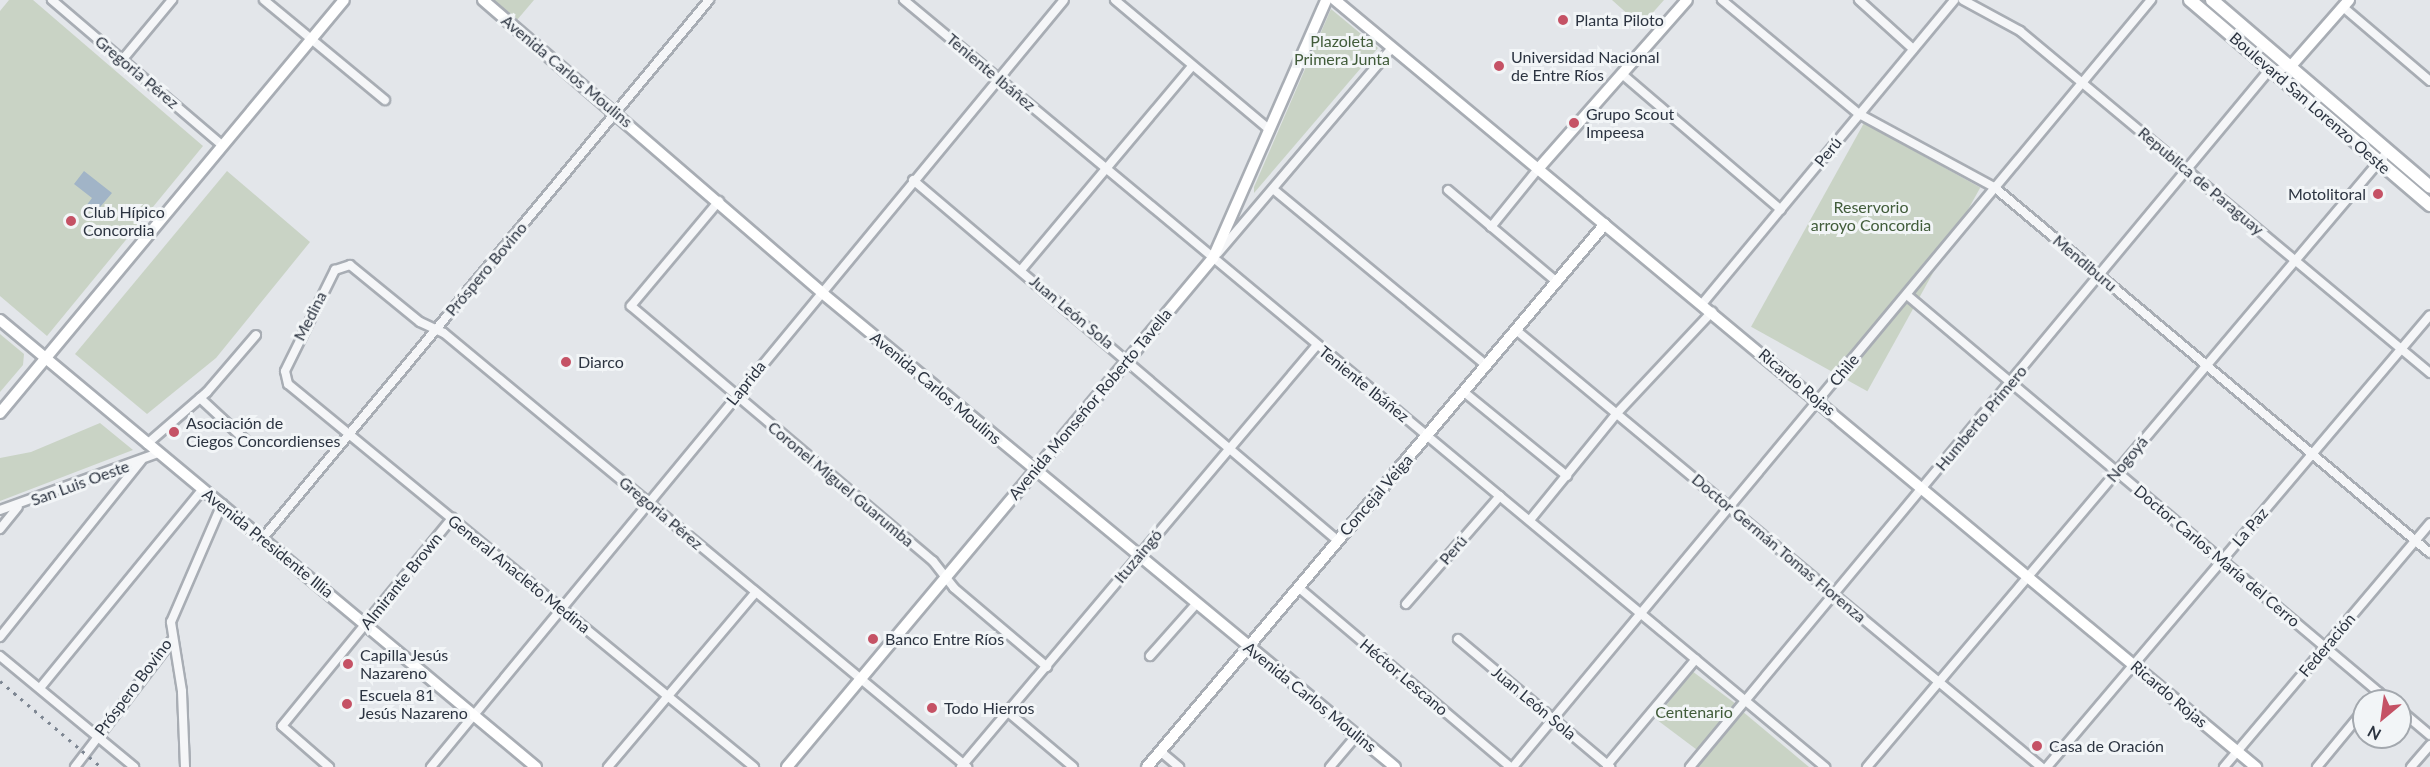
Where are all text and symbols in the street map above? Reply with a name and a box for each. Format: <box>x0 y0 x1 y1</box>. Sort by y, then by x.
place label: Planta Piloto <box>1575 10 1664 30</box>
street label: Avenida Carlos Moulins <box>498 11 636 131</box>
marker: Planta Piloto <box>1556 13 1570 27</box>
street label: Boulevard San Lorenzo Oeste <box>2226 28 2394 178</box>
street label: Teniente Ibáñez <box>943 29 1039 115</box>
street label: Gregoria Pérez <box>91 31 183 113</box>
park label: Plazoleta Primera Junta <box>1294 31 1390 69</box>
place label: Universidad Nacional de Entre Ríos <box>1511 47 1659 85</box>
marker: Universidad Nacional de Entre Ríos <box>1492 59 1506 73</box>
place label: Grupo Scout Impeesa <box>1586 104 1674 142</box>
marker: Grupo Scout Impeesa <box>1567 116 1581 130</box>
street label: Republica de Paraguay <box>2134 123 2268 239</box>
street label: Perú <box>1810 133 1846 171</box>
place label: Motolitoral <box>2288 184 2366 204</box>
marker: Motolitoral <box>2371 187 2385 201</box>
park label: Reservorio arroyo Concordia <box>1811 197 1931 235</box>
place label: Club Hípico Concordia <box>83 202 165 240</box>
marker: Club Hípico Concordia <box>64 214 78 228</box>
street label: Próspero Bovino <box>441 218 531 320</box>
street label: Mendiburu <box>2049 231 2121 295</box>
street label: Juan León Sola <box>1026 271 1118 353</box>
street label: Medina <box>289 288 331 344</box>
street label: Avenida Monseñor Roberto Tavella <box>1004 304 1176 504</box>
street label: Avenida Carlos Moulins <box>867 328 1005 448</box>
street label: Teniente Ibáñez <box>1315 342 1413 426</box>
street label: Ricardo Rojas <box>1755 344 1839 420</box>
street label: Chile <box>1825 350 1863 390</box>
place label: Diarco <box>578 352 624 372</box>
marker: Diarco <box>559 355 573 369</box>
street label: Laprida <box>722 357 770 409</box>
street label: Humberto Primero <box>1931 361 2031 475</box>
place label: Asociación de Ciegos Concordienses <box>186 413 340 451</box>
street label: Coronel Miguel Guarumba <box>764 417 918 551</box>
marker: Asociación de Ciegos Concordienses <box>167 425 181 439</box>
street label: Nogoyá <box>2102 432 2152 486</box>
street label: Concejal Veiga <box>1335 450 1417 540</box>
street label: San Luis Oeste <box>28 456 132 510</box>
street label: Doctor Germán Tomas Florenza <box>1688 469 1870 627</box>
street label: Gregoria Pérez <box>615 472 707 554</box>
street label: Doctor Carlos María del Cerro <box>2130 481 2304 631</box>
street label: Avenida Presidente Illia <box>199 484 337 602</box>
street label: La Paz <box>2228 504 2272 550</box>
street label: General Anacleto Medina <box>444 511 594 637</box>
street label: Ituzaingó <box>1110 525 1166 587</box>
street label: Almirante Brown <box>356 529 446 633</box>
street label: Perú <box>1435 531 1471 569</box>
street label: Federación <box>2295 609 2359 681</box>
place label: Banco Entre Ríos <box>885 629 1004 649</box>
marker: Banco Entre Ríos <box>866 632 880 646</box>
street label: Próspero Bovino <box>90 635 176 739</box>
street label: Héctor Lescano <box>1356 635 1452 719</box>
street label: Avenida Carlos Moulins <box>1240 638 1380 756</box>
place label: Capilla Jesús Nazareno <box>360 645 449 683</box>
street label: Ricardo Rojas <box>2127 656 2211 732</box>
marker: Capilla Jesús Nazareno <box>341 657 355 671</box>
street label: Juan León Sola <box>1488 662 1580 744</box>
place label: Escuela 81 Jesús Nazareno <box>359 685 468 723</box>
north arrow <box>2352 689 2412 749</box>
marker: Escuela 81 Jesús Nazareno <box>340 697 354 711</box>
place label: Todo Hierros <box>944 698 1034 718</box>
marker: Todo Hierros <box>925 701 939 715</box>
park label: Centenario <box>1655 702 1733 722</box>
text: N <box>2364 722 2384 745</box>
place label: Casa de Oración <box>2049 736 2164 756</box>
marker: Casa de Oración <box>2030 739 2044 753</box>

